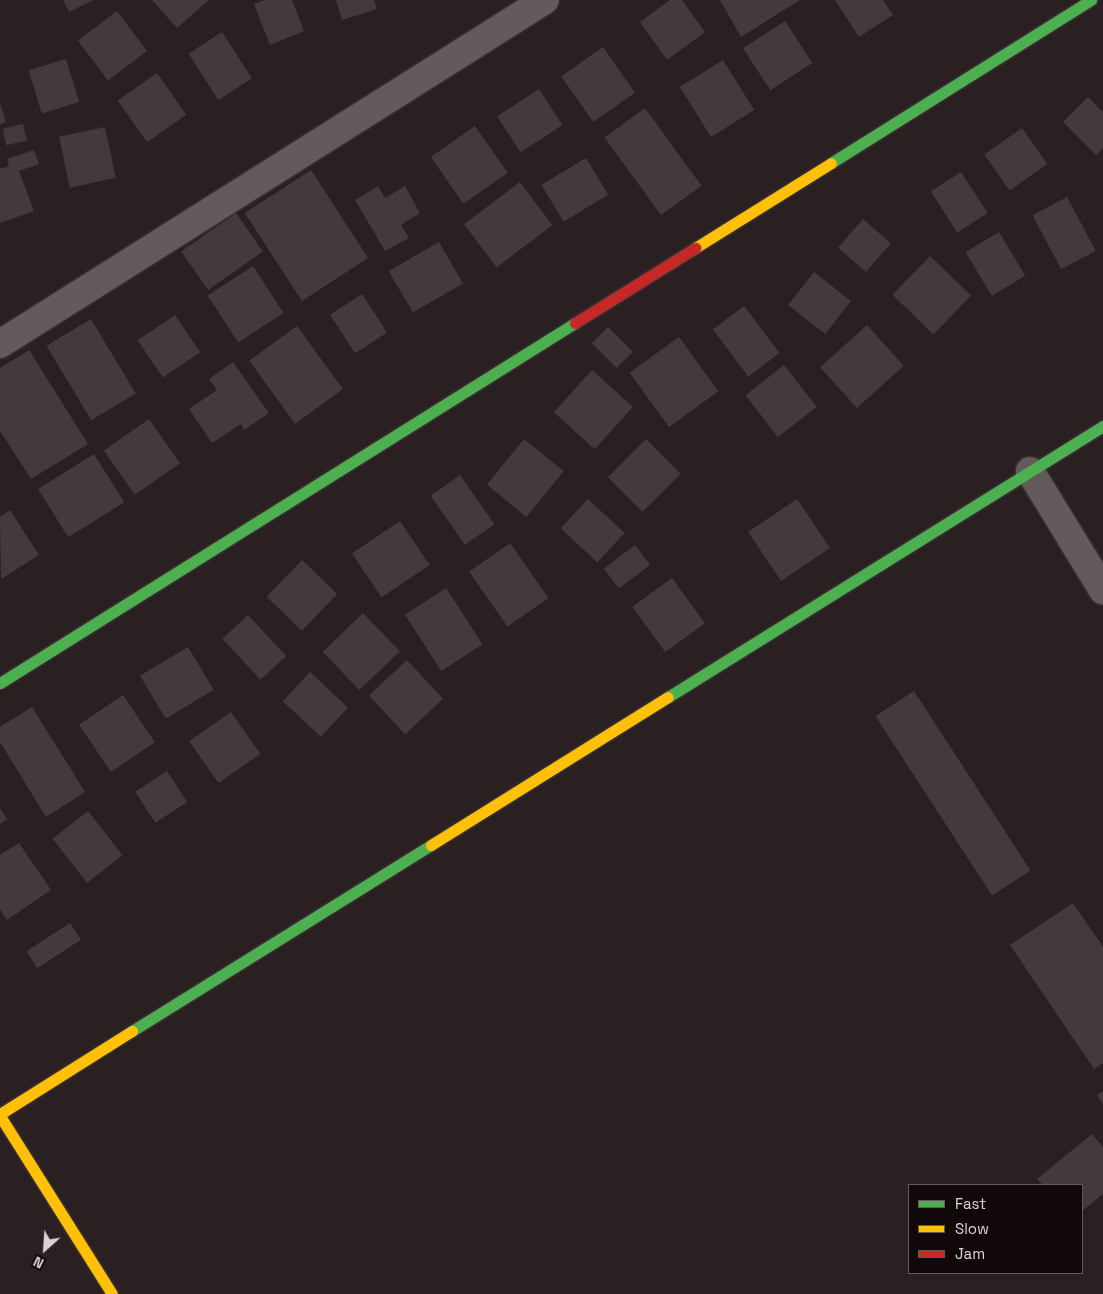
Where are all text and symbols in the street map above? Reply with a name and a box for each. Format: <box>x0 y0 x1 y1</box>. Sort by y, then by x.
legend <box>908 1184 1083 1274</box>
text: Fast <box>955 1194 986 1213</box>
text: Slow <box>955 1219 989 1238</box>
north arrow <box>20 1224 70 1274</box>
text: Jam <box>955 1244 985 1263</box>
text: N <box>30 1252 47 1273</box>

